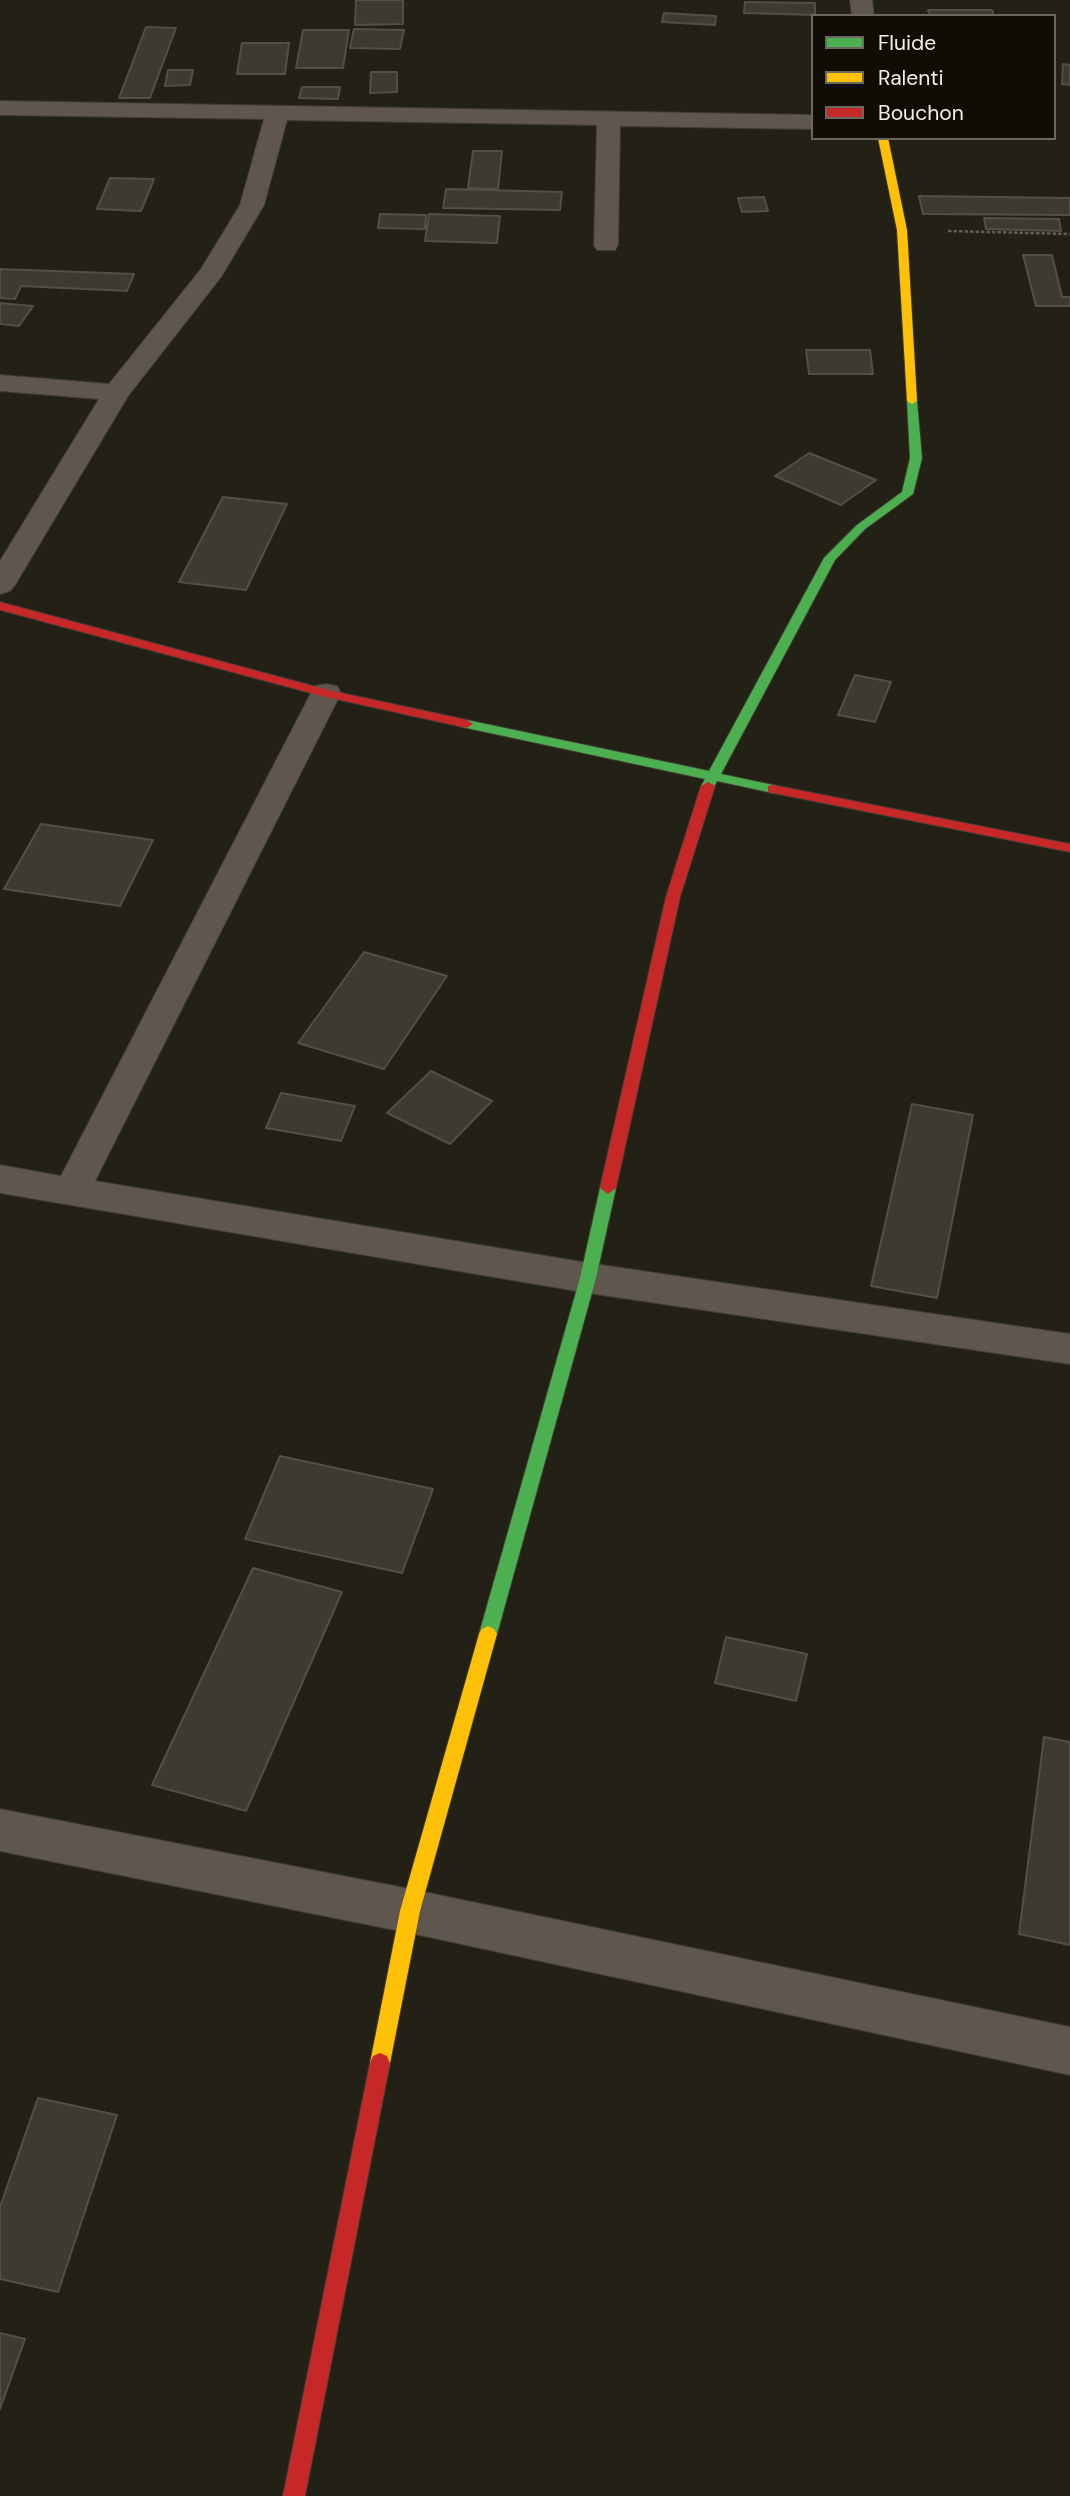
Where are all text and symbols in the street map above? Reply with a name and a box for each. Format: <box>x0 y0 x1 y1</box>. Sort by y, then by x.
legend <box>811 14 1056 140</box>
text: Fluide <box>878 29 936 57</box>
text: Ralenti <box>878 64 944 92</box>
text: Bouchon <box>878 99 964 127</box>

